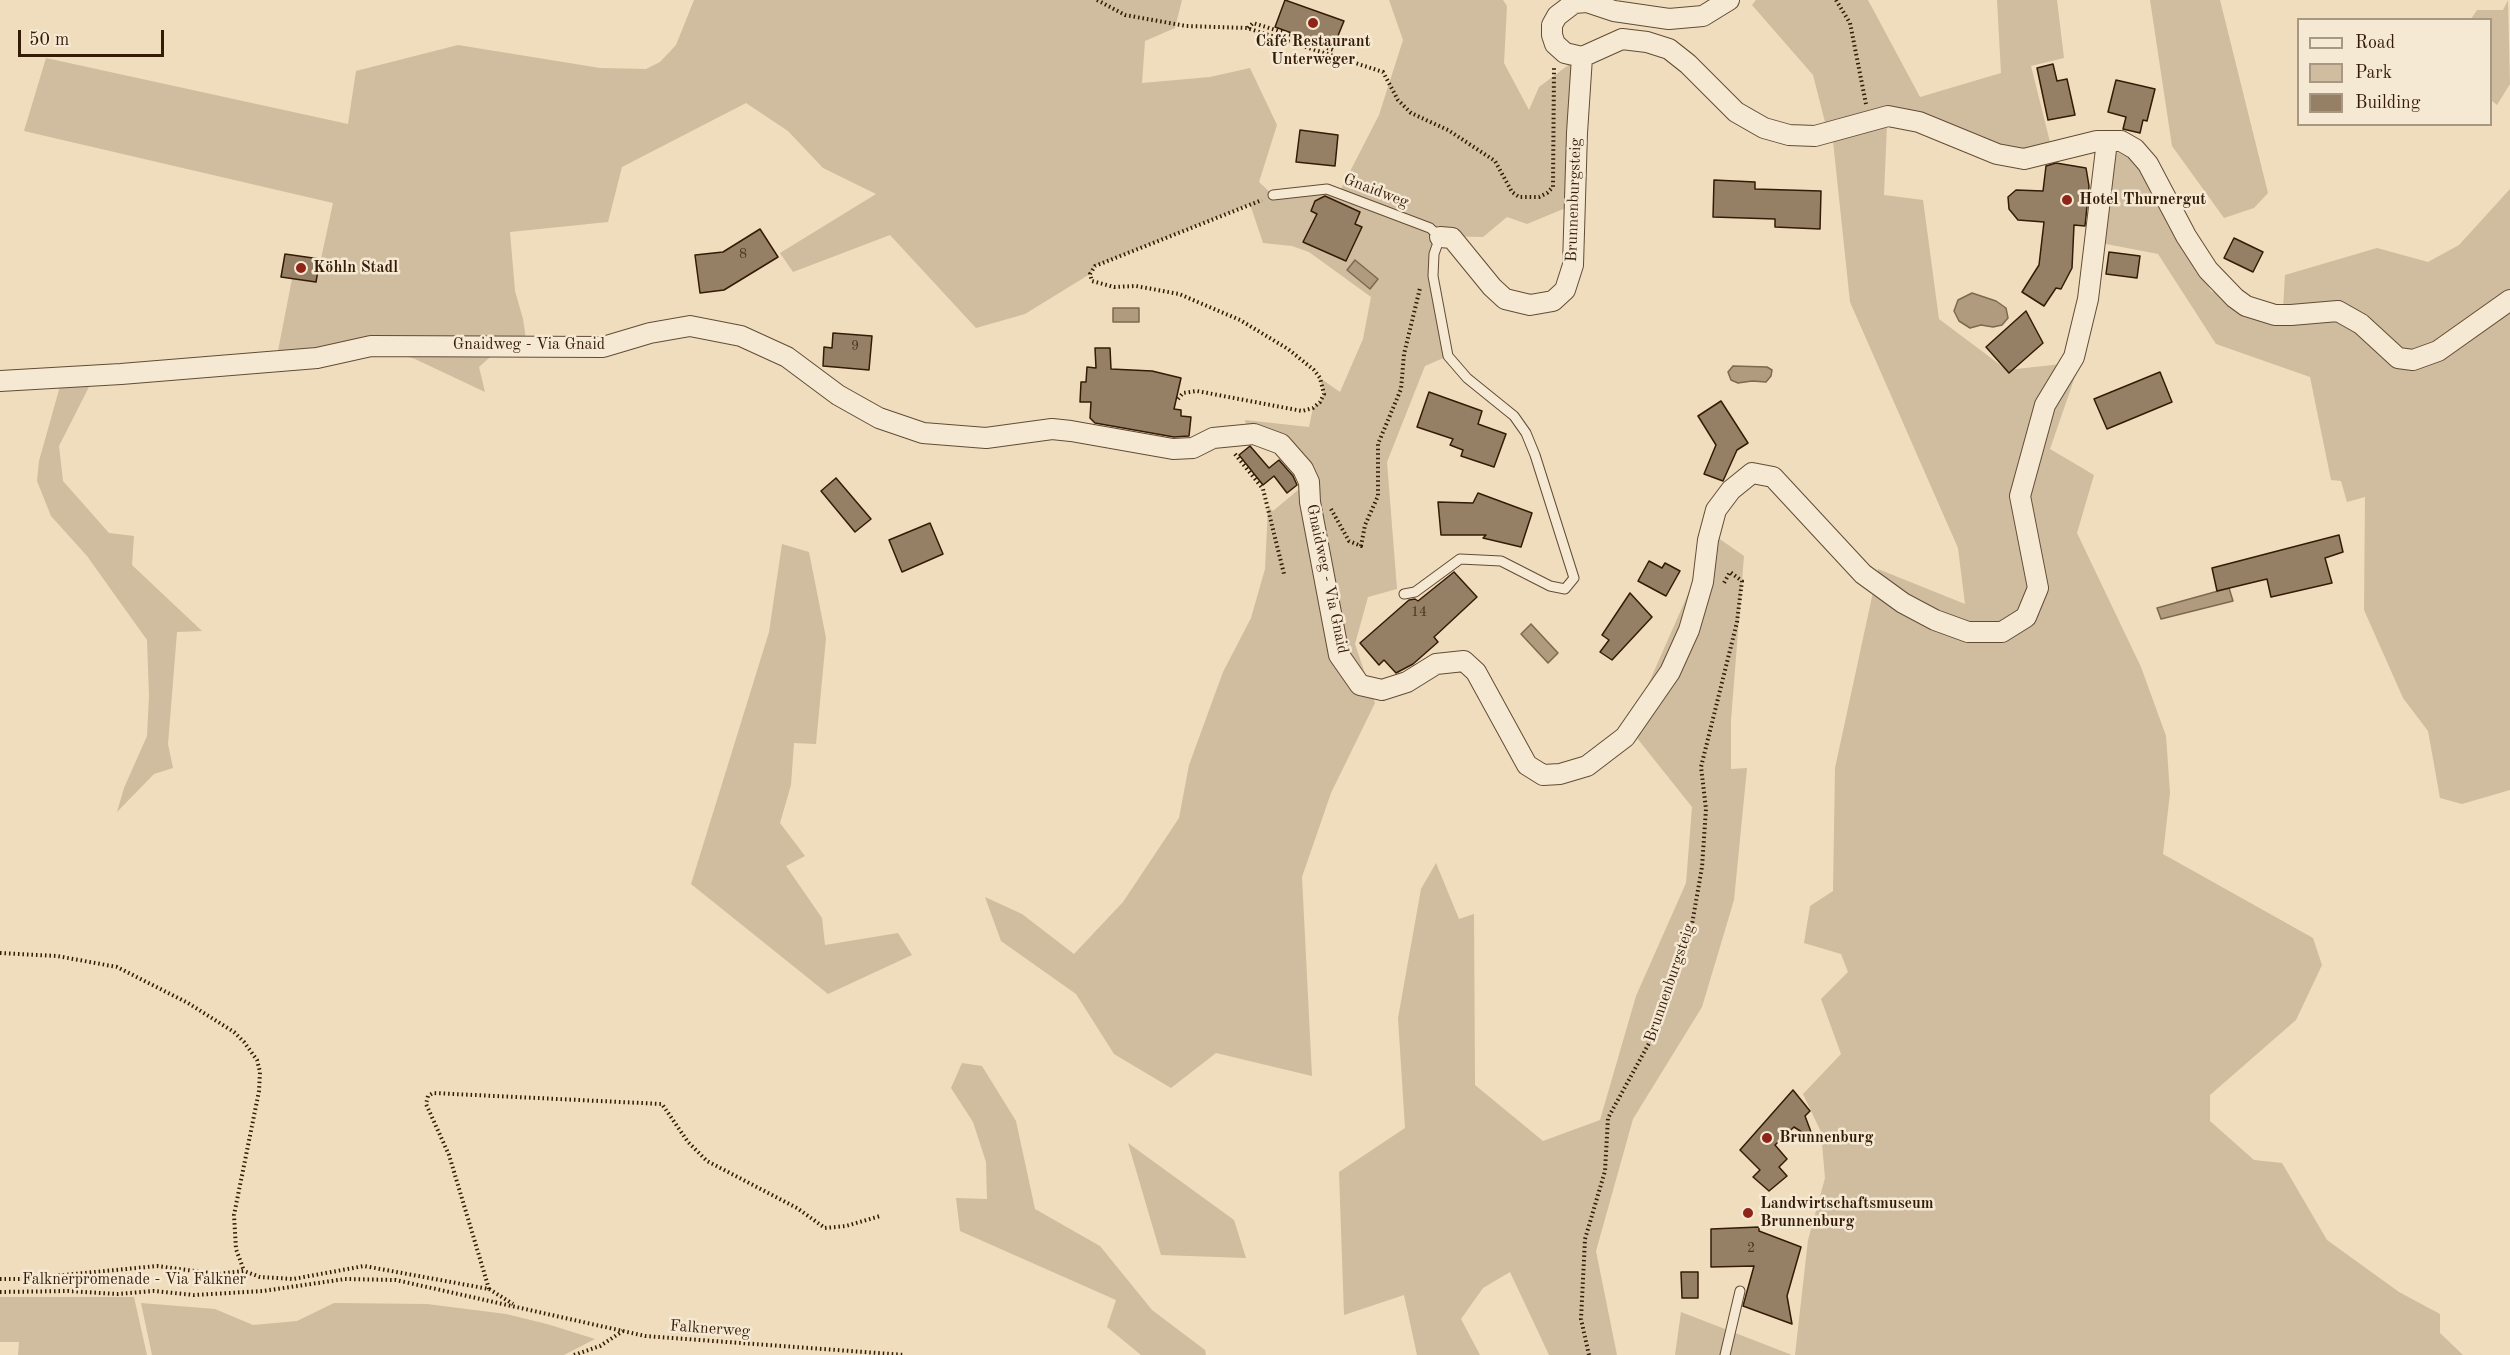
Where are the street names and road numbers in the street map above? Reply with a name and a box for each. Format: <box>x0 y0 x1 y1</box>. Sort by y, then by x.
street label: Brunnenburgsteig <box>1562 138 1586 262</box>
street label: Gnaidweg <box>1341 170 1411 212</box>
street label: Gnaidweg - Via Gnaid <box>453 335 605 355</box>
street label: Gnaidweg - Via Gnaid <box>1302 502 1352 656</box>
street label: Brunnenburgsteig <box>1641 921 1699 1045</box>
street label: Falknerpromenade - Via Falkner <box>22 1270 246 1290</box>
street label: Falknerweg <box>669 1317 751 1341</box>

